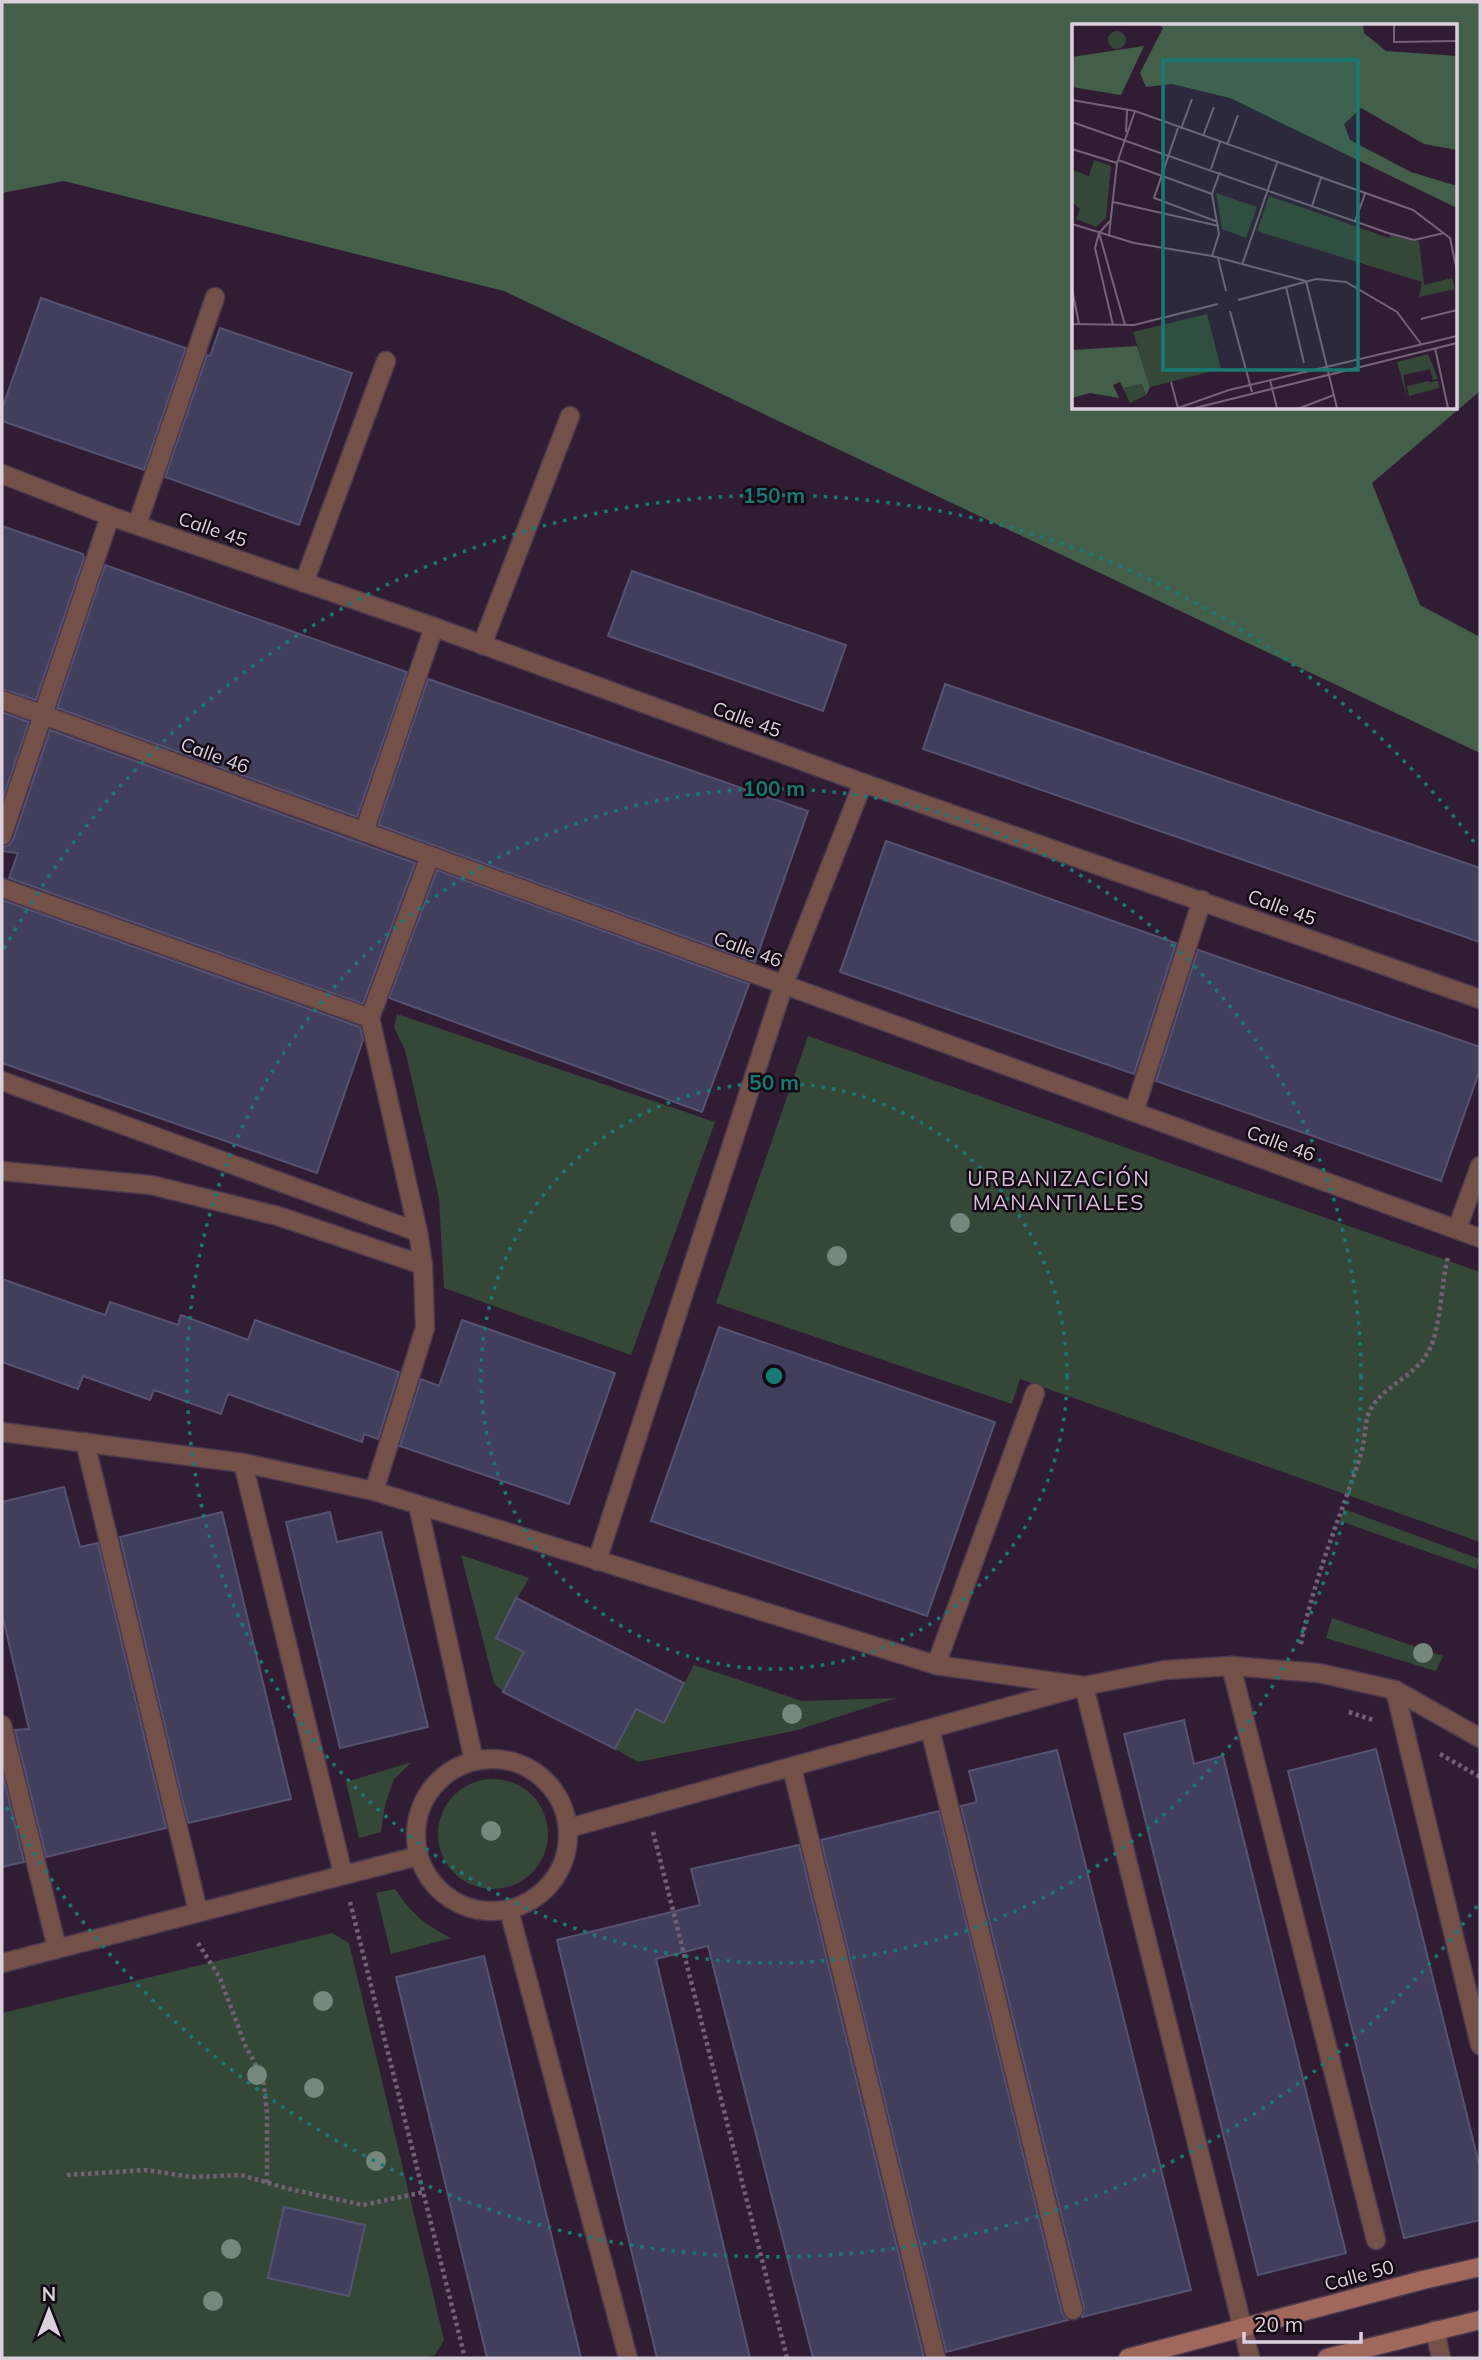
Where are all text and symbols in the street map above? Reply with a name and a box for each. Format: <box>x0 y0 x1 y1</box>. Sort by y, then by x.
inset map <box>1072 24 1458 410</box>
text: 150 m <box>743 482 805 508</box>
street label: Calle 45 <box>175 506 251 552</box>
street label: Calle 45 <box>709 696 785 742</box>
street label: Calle 46 <box>177 732 253 778</box>
text: 100 m <box>743 775 805 801</box>
street label: Calle 45 <box>1244 884 1320 930</box>
street label: Calle 46 <box>710 926 786 972</box>
text: 50 m <box>749 1069 799 1095</box>
street label: Calle 46 <box>1243 1120 1319 1166</box>
district label: URBANIZACIÓN MANANTIALES <box>967 1165 1151 1215</box>
centre of rings <box>762 1364 786 1388</box>
street label: Calle 50 <box>1321 2254 1397 2296</box>
north arrow <box>14 2276 84 2346</box>
text: N <box>42 2282 56 2306</box>
scale bar <box>1244 2300 1361 2344</box>
text: 20 m <box>1254 2311 1303 2337</box>

